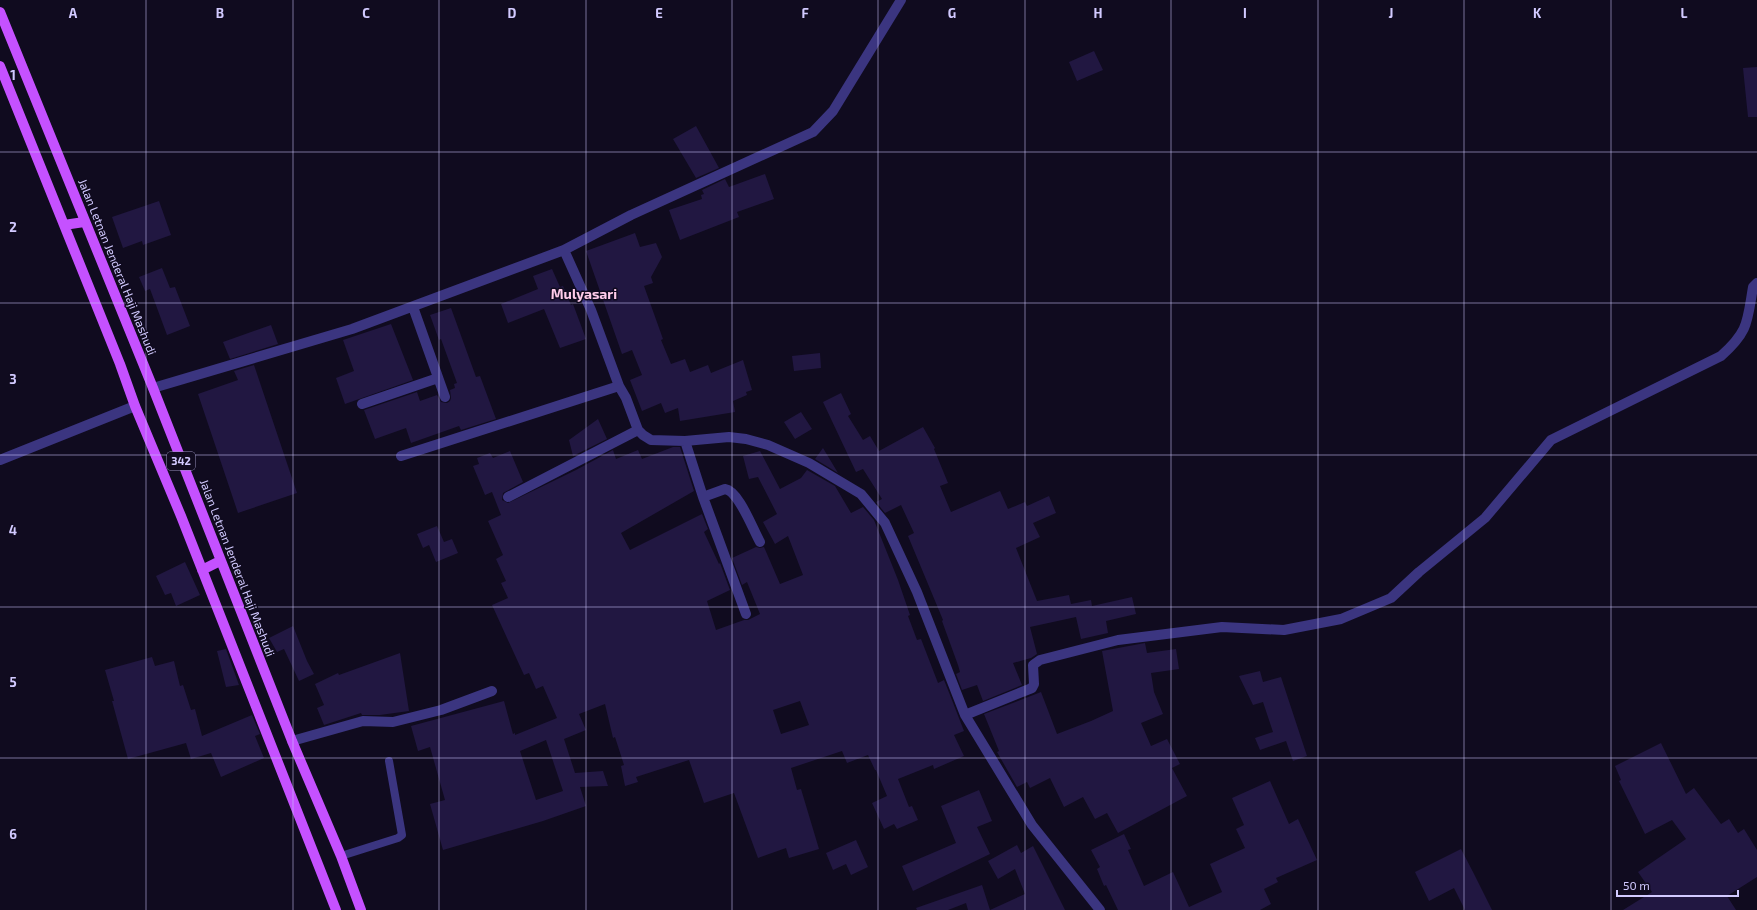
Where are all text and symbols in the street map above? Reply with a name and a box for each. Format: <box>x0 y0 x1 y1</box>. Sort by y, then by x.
text: A <box>69 5 78 21</box>
text: B <box>216 5 224 21</box>
text: C <box>362 5 370 21</box>
text: D <box>508 5 517 21</box>
text: E <box>655 5 663 21</box>
text: F <box>801 5 809 21</box>
text: G <box>948 5 956 21</box>
text: H <box>1094 5 1103 21</box>
text: I <box>1243 5 1247 21</box>
text: J <box>1389 5 1393 21</box>
text: K <box>1533 5 1542 21</box>
text: L <box>1681 5 1688 21</box>
text: 1 <box>10 67 16 83</box>
street label: Jalan Letnan Jenderal Haji Mashudi <box>75 176 160 357</box>
text: 2 <box>9 219 17 235</box>
district label: Mulyasari <box>551 285 617 302</box>
text: 3 <box>9 371 17 387</box>
road number: 342 <box>167 452 195 470</box>
street label: Jalan Letnan Jenderal Haji Mashudi <box>197 477 278 659</box>
text: 4 <box>9 522 17 538</box>
text: 5 <box>9 674 17 690</box>
text: 6 <box>9 826 17 842</box>
scale bar <box>1617 872 1738 898</box>
text: 50 m <box>1623 878 1650 892</box>

